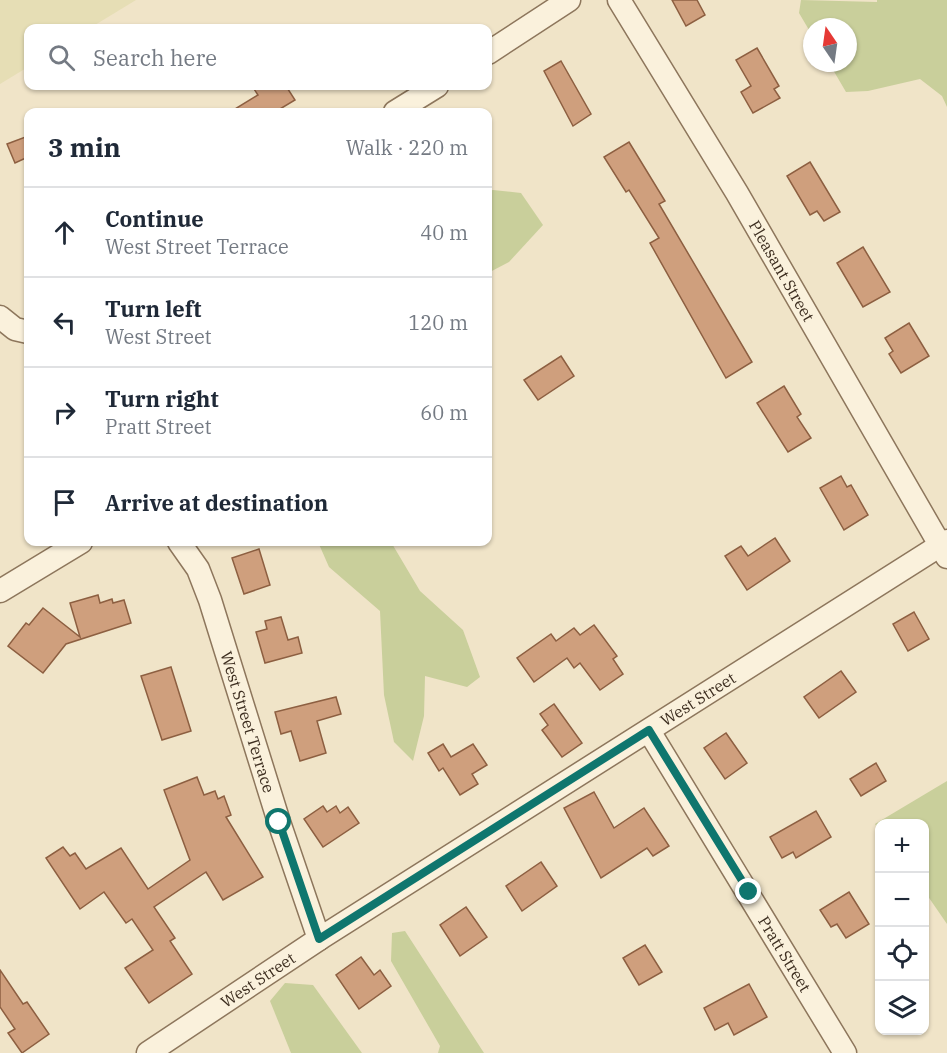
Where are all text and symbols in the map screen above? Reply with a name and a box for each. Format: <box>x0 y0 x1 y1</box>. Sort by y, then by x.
north arrow <box>803 18 857 72</box>
search box <box>24 24 492 90</box>
icon: search <box>45 41 78 74</box>
text: Search here <box>93 43 217 72</box>
text: 3 min <box>48 130 121 164</box>
text: Walk · 220 m <box>346 134 468 161</box>
text: Continue <box>105 204 204 233</box>
icon: ahead <box>48 216 81 249</box>
street label: Pleasant Street <box>745 217 819 325</box>
text: 40 m <box>420 219 468 246</box>
text: West Street Terrace <box>105 233 289 260</box>
text: Turn left <box>105 294 201 323</box>
icon: left <box>48 306 81 339</box>
text: 120 m <box>408 309 468 336</box>
text: West Street <box>105 323 212 350</box>
text: Turn right <box>105 384 219 413</box>
icon: right <box>48 396 81 429</box>
text: 60 m <box>420 399 468 426</box>
text: Pratt Street <box>105 413 212 440</box>
icon: arrive <box>48 486 81 519</box>
text: Arrive at destination <box>105 488 328 517</box>
street label: West Street Terrace <box>217 649 279 795</box>
street label: West Street <box>656 667 740 730</box>
route start <box>265 808 291 834</box>
map controls <box>875 819 929 1035</box>
button: + <box>875 819 929 873</box>
button: − <box>875 873 929 927</box>
route end <box>735 878 761 904</box>
street label: Pratt Street <box>754 912 816 996</box>
button: locate <box>875 927 929 981</box>
street label: West Street <box>217 948 299 1012</box>
button: layers <box>875 981 929 1035</box>

